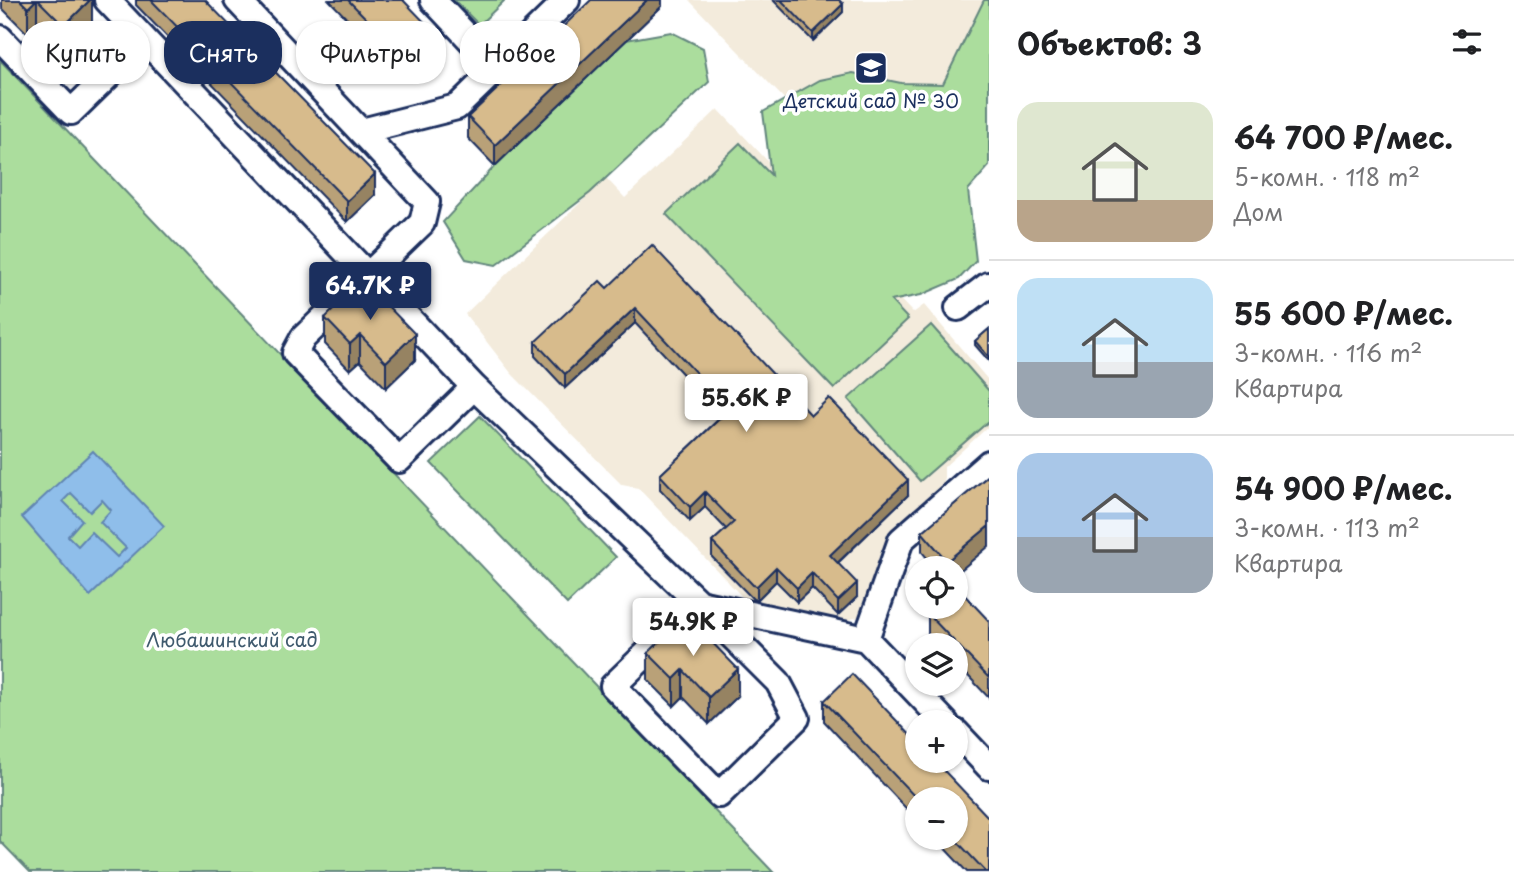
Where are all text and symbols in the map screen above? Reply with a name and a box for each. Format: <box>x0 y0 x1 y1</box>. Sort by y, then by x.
text: Объектов: 3 <box>1017 20 1202 65</box>
chip: Купить <box>21 21 150 84</box>
chip: Снять <box>164 21 282 84</box>
chip: Фильтры <box>296 21 446 84</box>
chip: Новое <box>460 21 580 84</box>
icon: filters <box>1448 23 1486 61</box>
school or university icon: Детский сад № 30 <box>852 49 890 87</box>
place label: Детский сад № 30 <box>782 86 959 114</box>
text: 64 700 ₽/мес. <box>1234 114 1453 159</box>
icon: home <box>1073 130 1157 214</box>
text: 5-комн. · 118 m² <box>1234 159 1420 194</box>
text: Дом <box>1234 194 1283 229</box>
pin: 64.7K ₽ <box>305 262 435 322</box>
text: 64.7K ₽ <box>325 267 415 302</box>
text: 55 600 ₽/мес. <box>1234 290 1453 335</box>
icon: home <box>1073 306 1157 390</box>
text: 3-комн. · 116 m² <box>1234 335 1422 370</box>
text: Квартира <box>1234 370 1342 405</box>
pin: 55.6K ₽ <box>681 374 811 434</box>
text: 55.6K ₽ <box>701 379 791 414</box>
text: 54 900 ₽/мес. <box>1234 465 1452 510</box>
icon: home <box>1073 481 1157 565</box>
text: 3-комн. · 113 m² <box>1234 510 1420 545</box>
text: Квартира <box>1234 545 1342 580</box>
map controls <box>905 556 968 850</box>
button: locate <box>905 556 968 619</box>
pin: 54.9K ₽ <box>628 598 758 658</box>
text: 54.9K ₽ <box>648 603 738 638</box>
park label: Любашинский сад <box>146 625 318 653</box>
button: layers <box>905 633 968 696</box>
button: + <box>905 710 968 773</box>
button: − <box>905 787 968 850</box>

